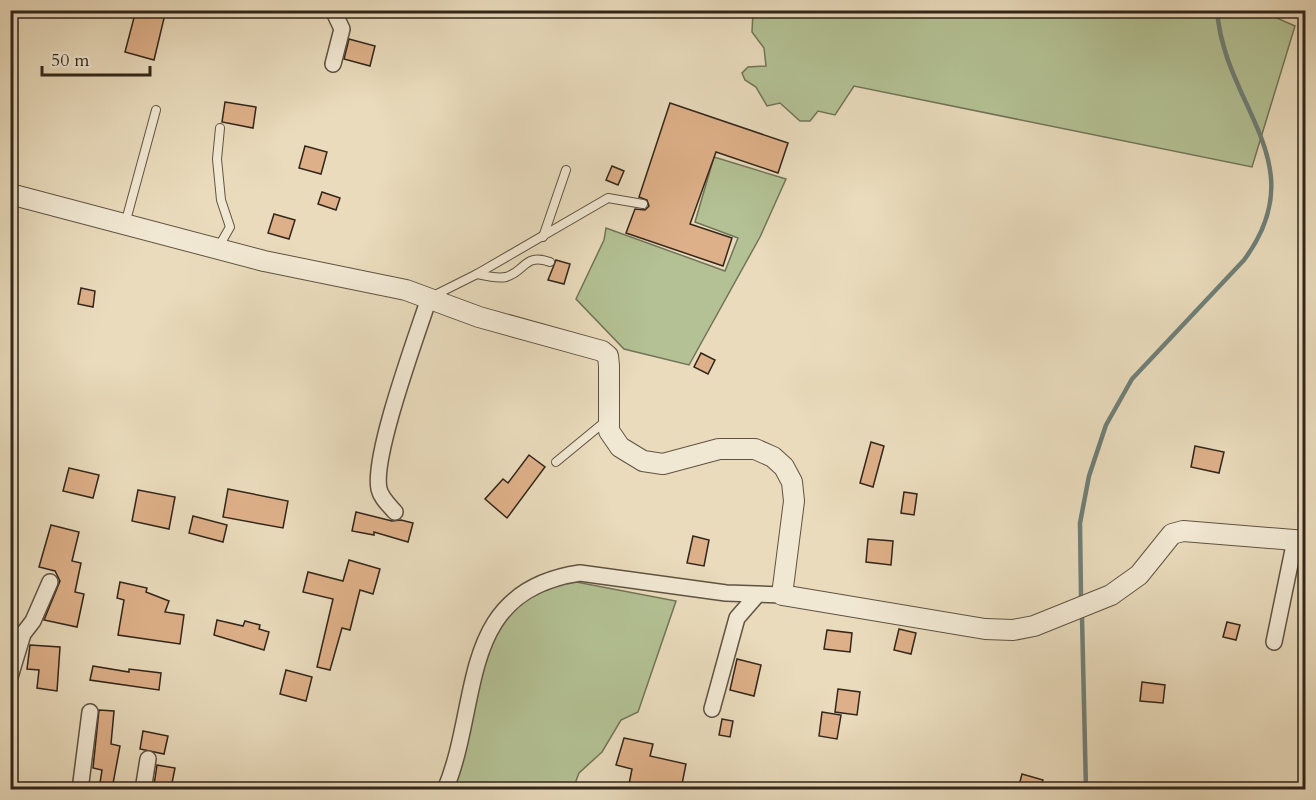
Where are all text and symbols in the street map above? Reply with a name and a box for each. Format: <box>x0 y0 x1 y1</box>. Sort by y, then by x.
scale bar <box>42 39 150 77</box>
text: 50 m <box>51 48 90 73</box>

